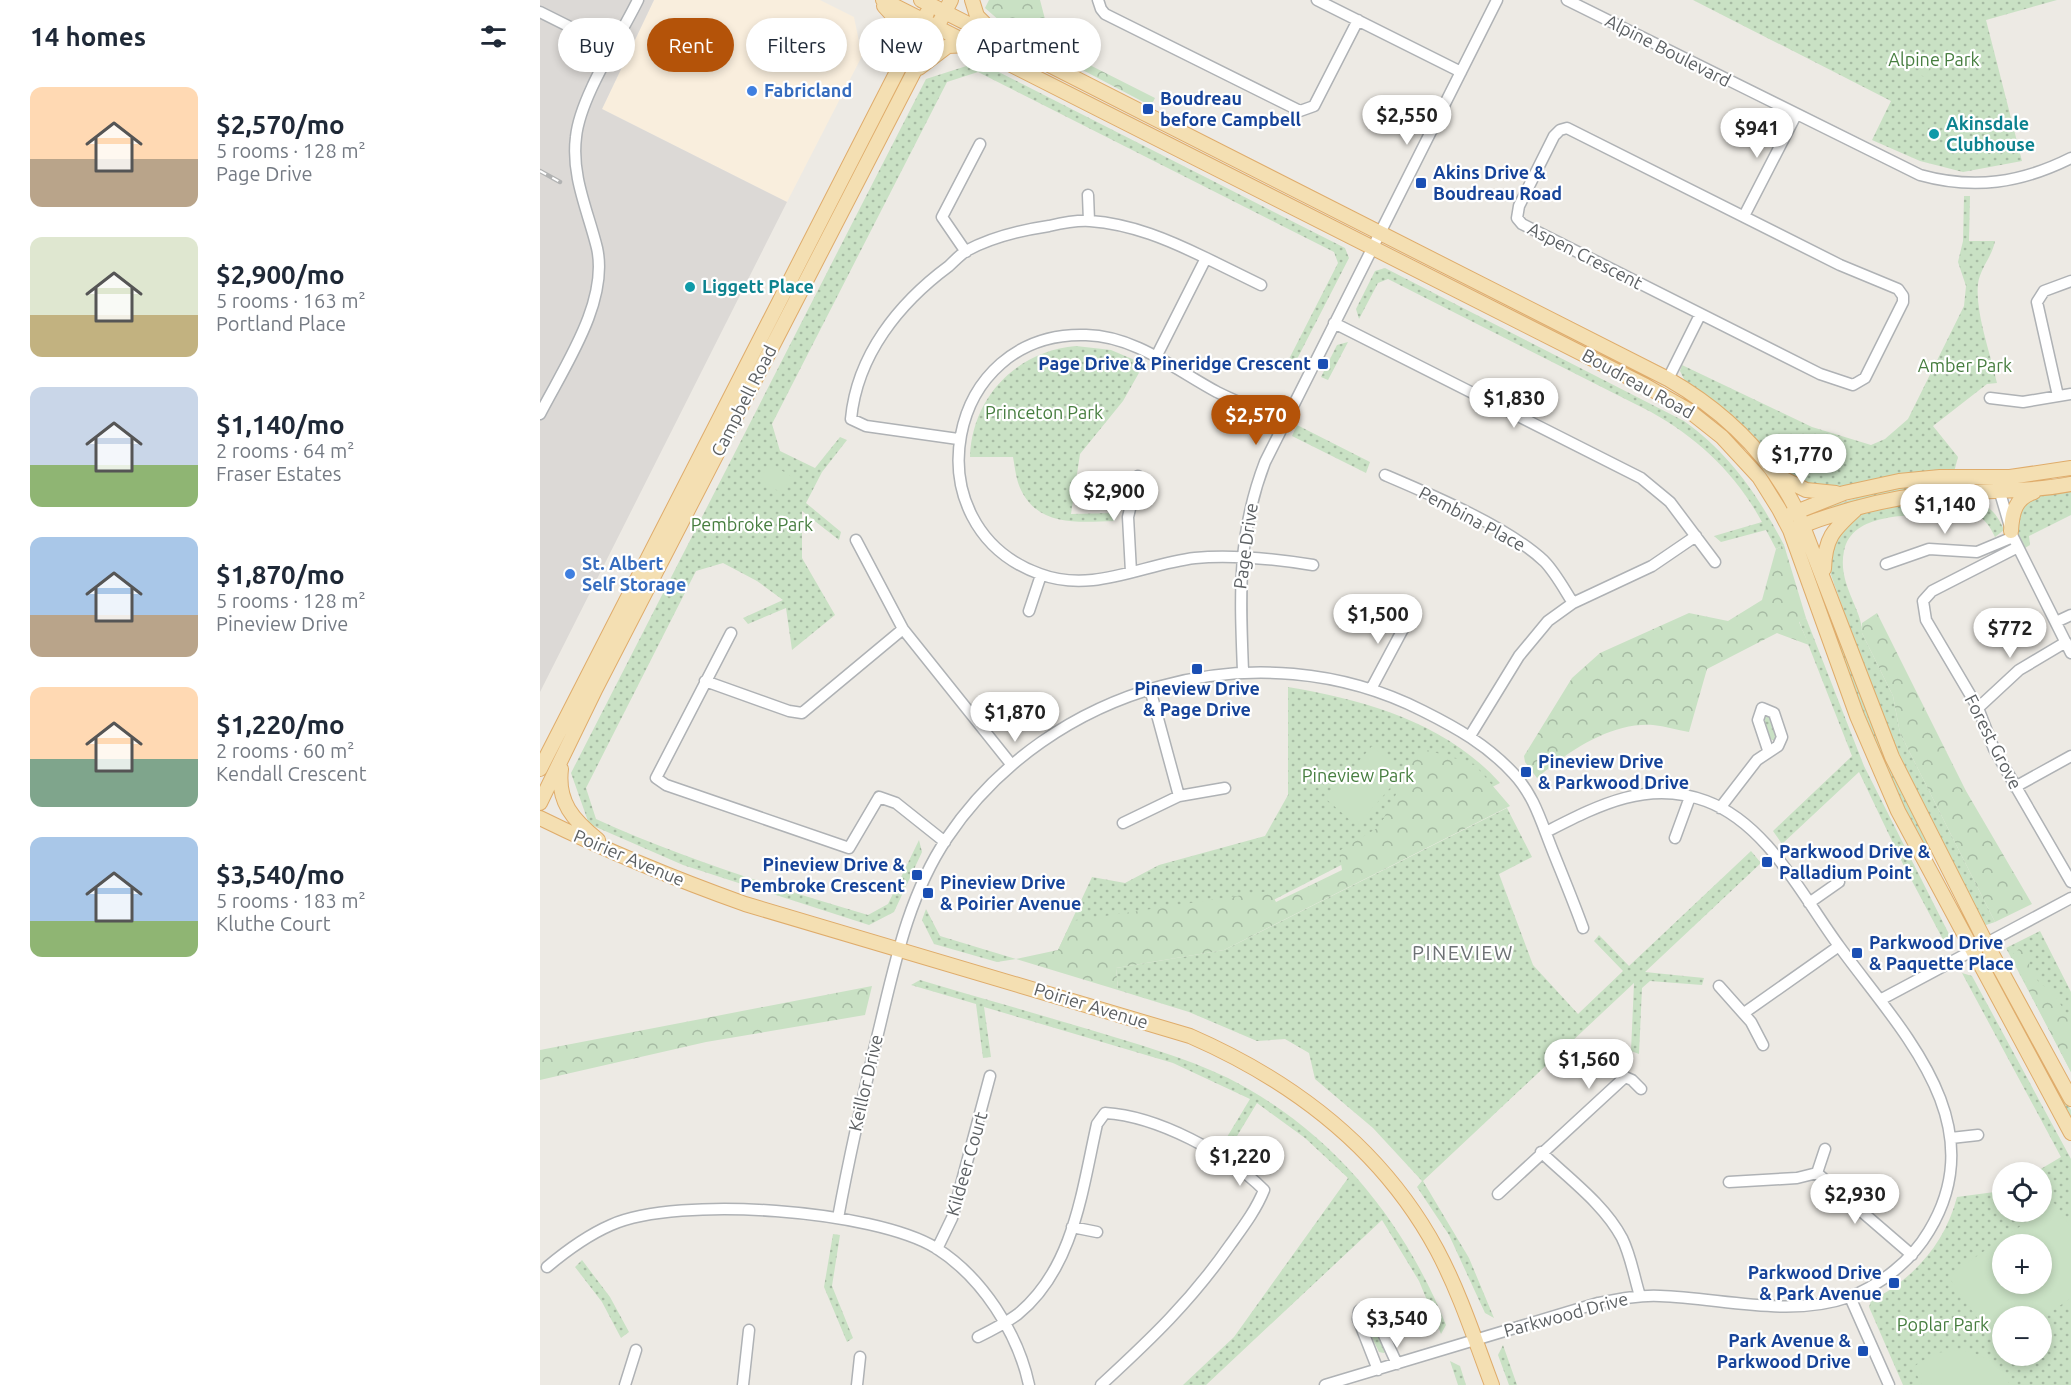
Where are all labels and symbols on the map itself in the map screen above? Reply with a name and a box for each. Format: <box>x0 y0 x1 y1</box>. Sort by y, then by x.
street label: Alpine Boulevard <box>1602 10 1734 90</box>
park label: Alpine Park <box>1888 49 1980 69</box>
place label: Fabricland <box>764 80 852 100</box>
marker: Fabricland <box>745 84 759 98</box>
place label: Boudreau before Campbell <box>1160 88 1301 129</box>
pin: $2,550 <box>1358 95 1456 146</box>
marker: Boudreau before Campbell <box>1141 102 1155 116</box>
pin: $941 <box>1721 108 1793 159</box>
place label: Akinsdale Clubhouse <box>1946 113 2035 154</box>
marker: Akinsdale Clubhouse <box>1927 127 1941 141</box>
place label: Akins Drive & Boudreau Road <box>1433 162 1562 203</box>
marker: Akins Drive & Boudreau Road <box>1414 176 1428 190</box>
street label: Aspen Crescent <box>1525 218 1646 293</box>
place label: Liggett Place <box>702 276 814 296</box>
marker: Liggett Place <box>683 280 697 294</box>
street label: Campbell Road <box>707 342 780 459</box>
street label: Boudreau Road <box>1579 344 1698 422</box>
place label: Page Drive & Pineridge Crescent <box>1038 353 1311 373</box>
park label: Amber Park <box>1918 355 2012 375</box>
marker: Page Drive & Pineridge Crescent <box>1316 357 1330 371</box>
pin: $1,830 <box>1465 378 1563 429</box>
pin: $2,570 <box>1207 395 1305 446</box>
park label: Princeton Park <box>985 402 1103 422</box>
pin: $1,770 <box>1753 434 1851 485</box>
pin: $2,900 <box>1065 471 1163 522</box>
street label: Pembina Place <box>1416 482 1529 555</box>
pin: $1,140 <box>1896 484 1994 535</box>
street label: Page Drive <box>1229 501 1261 590</box>
park label: Pembroke Park <box>691 514 813 534</box>
place label: St. Albert Self Storage <box>582 553 686 594</box>
marker: St. Albert Self Storage <box>563 567 577 581</box>
pin: $1,500 <box>1329 594 1427 645</box>
pin: $772 <box>1974 608 2046 659</box>
marker: Pineview Drive & Page Drive <box>1190 662 1204 676</box>
place label: Pineview Drive & Page Drive <box>1134 678 1260 719</box>
street label: Forest Grove <box>1961 691 2026 792</box>
pin: $1,870 <box>966 692 1064 743</box>
place label: Pineview Drive & Parkwood Drive <box>1538 751 1689 792</box>
park label: Pineview Park <box>1302 765 1414 785</box>
marker: Pineview Drive & Parkwood Drive <box>1519 765 1533 779</box>
street label: Poirier Avenue <box>571 825 688 889</box>
place label: Parkwood Drive & Palladium Point <box>1779 841 1931 882</box>
place label: Pineview Drive & Pembroke Crescent <box>740 854 906 895</box>
marker: Parkwood Drive & Palladium Point <box>1760 855 1774 869</box>
marker: Pineview Drive & Pembroke Crescent <box>910 868 924 882</box>
place label: Pineview Drive & Poirier Avenue <box>940 872 1082 913</box>
marker: Pineview Drive & Poirier Avenue <box>921 886 935 900</box>
place label: Parkwood Drive & Paquette Place <box>1869 932 2014 973</box>
district label: PINEVIEW <box>1412 941 1514 964</box>
marker: Parkwood Drive & Paquette Place <box>1850 946 1864 960</box>
street label: Poirier Avenue <box>1032 978 1151 1032</box>
street label: Keillor Drive <box>844 1033 886 1133</box>
pin: $1,560 <box>1540 1039 1638 1090</box>
street label: Kildeer Court <box>942 1109 990 1218</box>
pin: $1,220 <box>1191 1136 1289 1187</box>
pin: $2,930 <box>1806 1174 1904 1225</box>
place label: Parkwood Drive & Park Avenue <box>1748 1262 1882 1303</box>
marker: Parkwood Drive & Park Avenue <box>1887 1276 1901 1290</box>
street label: Parkwood Drive <box>1501 1288 1630 1340</box>
pin: $3,540 <box>1348 1298 1446 1349</box>
park label: Poplar Park <box>1897 1314 1989 1334</box>
place label: Park Avenue & Parkwood Drive <box>1717 1330 1852 1371</box>
marker: Park Avenue & Parkwood Drive <box>1856 1344 1870 1358</box>

